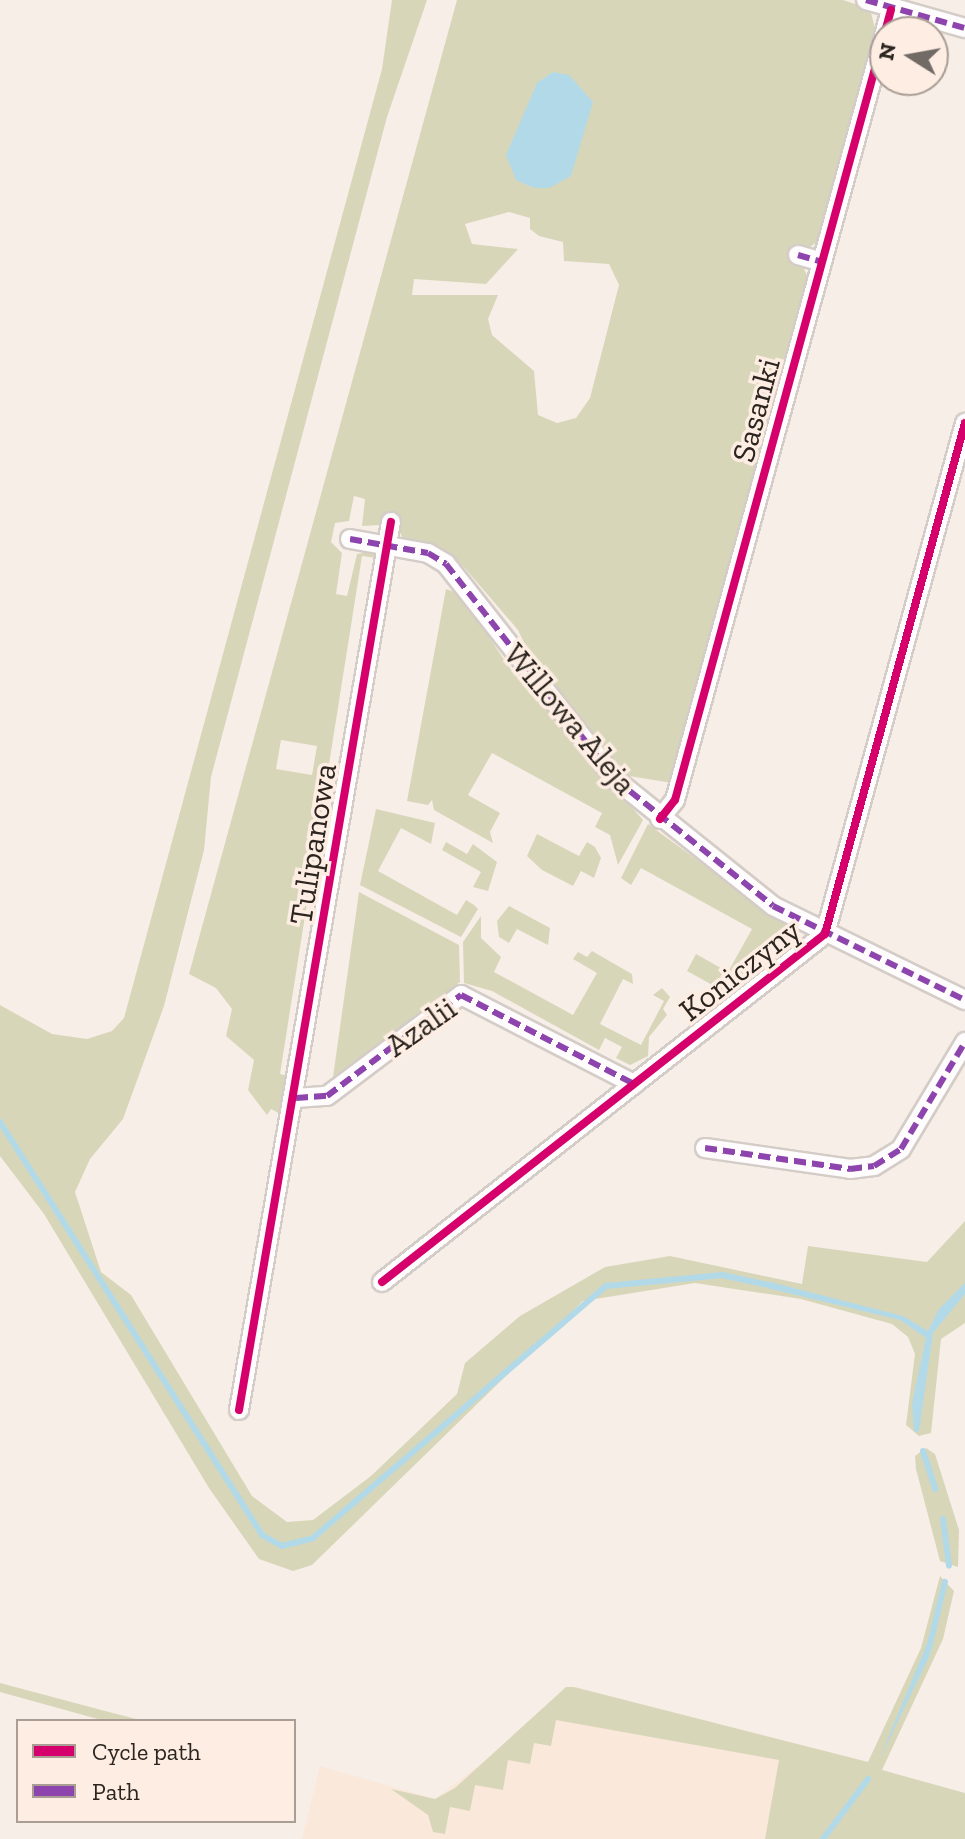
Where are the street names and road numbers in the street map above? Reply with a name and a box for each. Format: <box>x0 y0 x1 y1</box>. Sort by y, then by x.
street label: Sasanki <box>724 354 788 466</box>
street label: Willowa Aleja <box>495 635 645 803</box>
street label: Tulipanowa <box>281 761 345 927</box>
street label: Koniczyny <box>672 911 808 1029</box>
street label: Azalii <box>378 989 464 1065</box>

